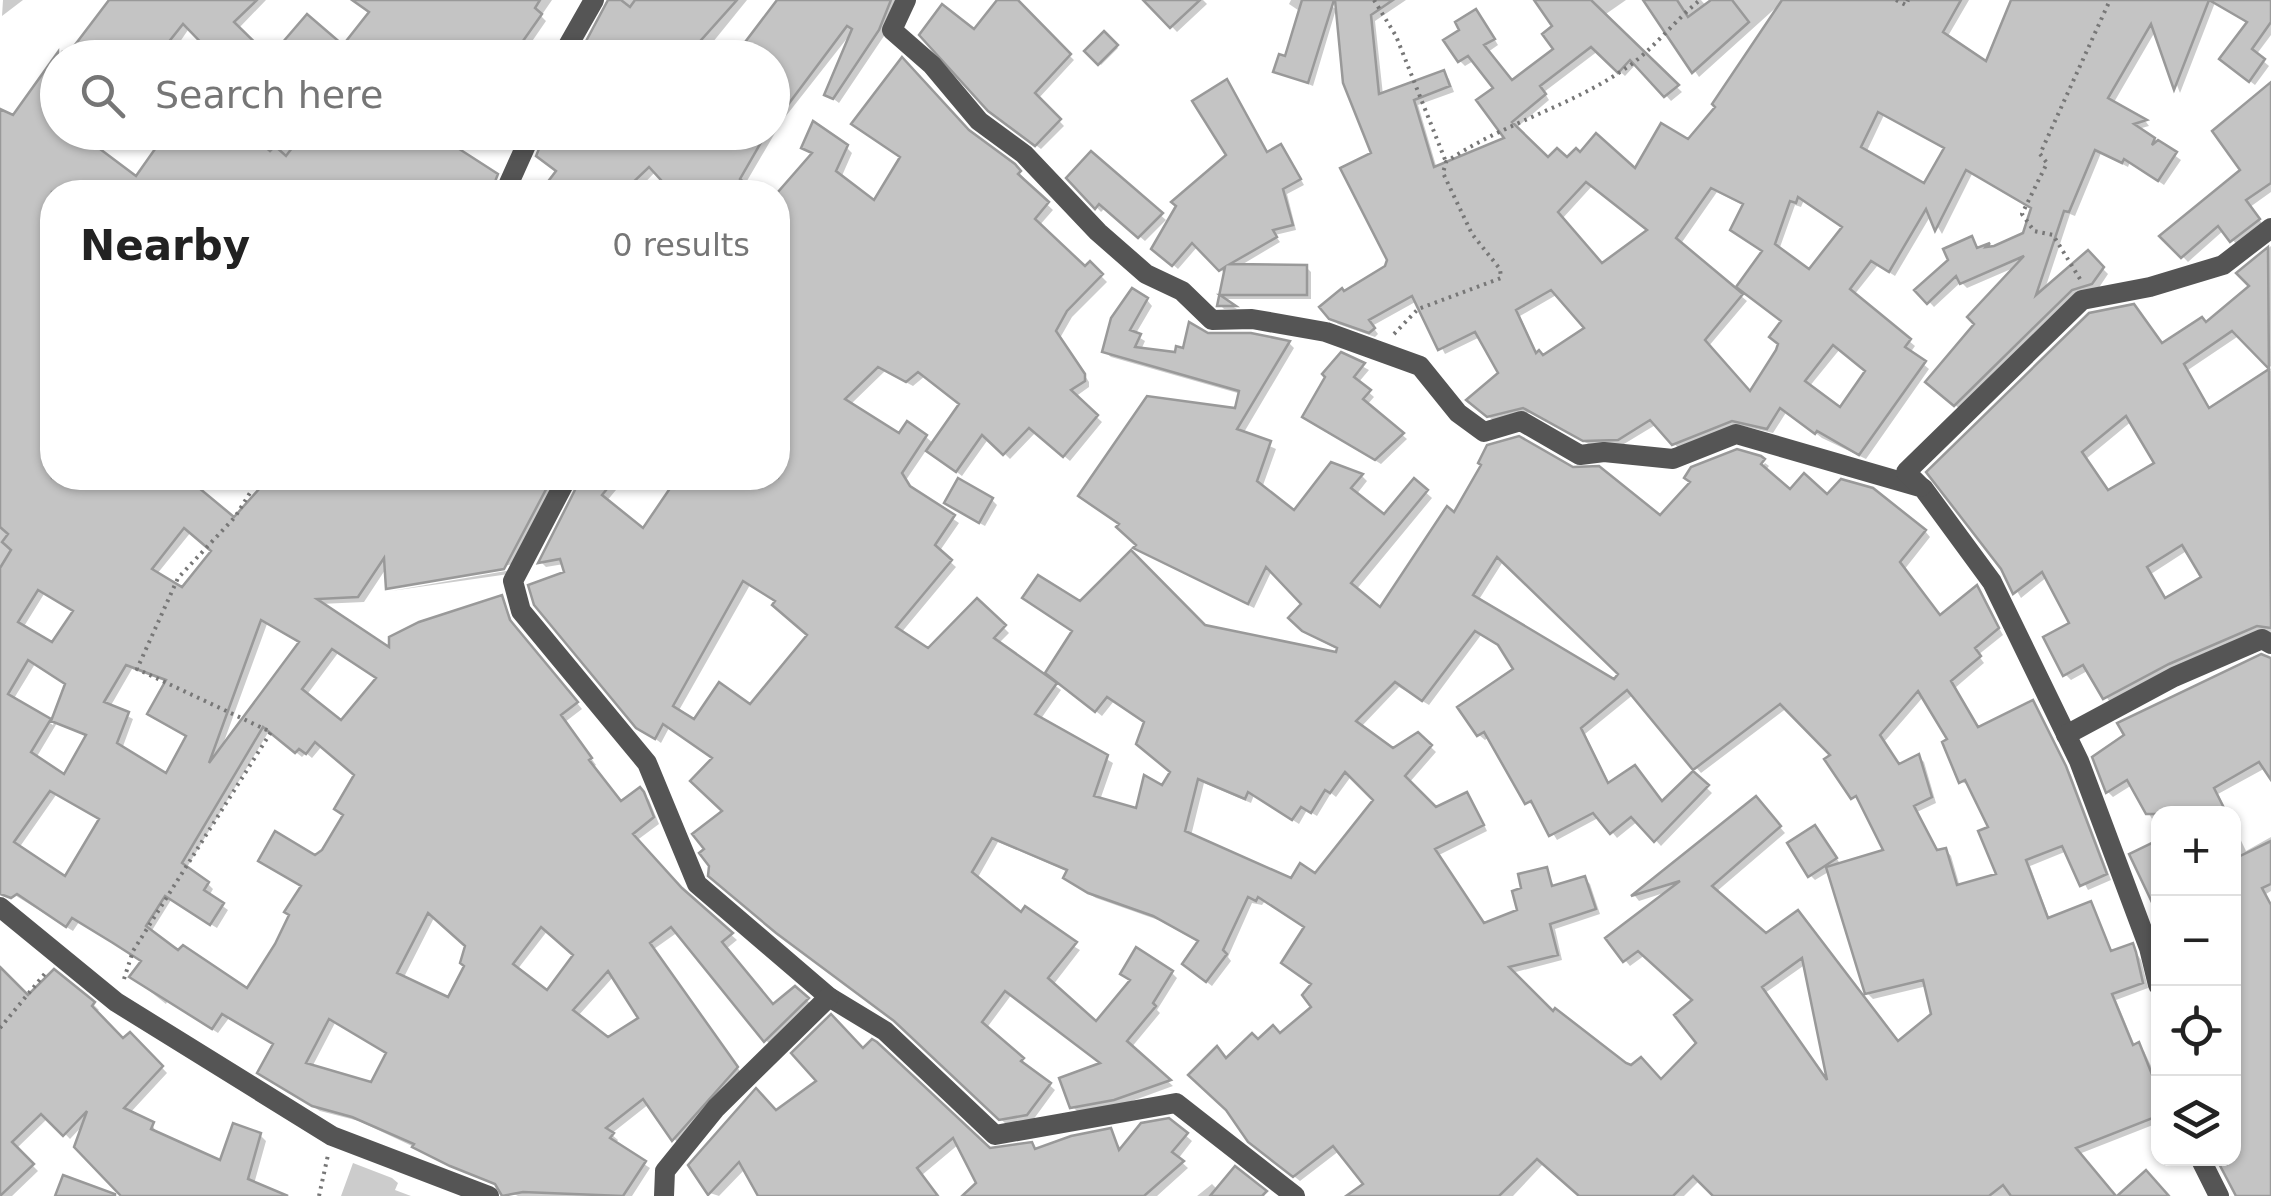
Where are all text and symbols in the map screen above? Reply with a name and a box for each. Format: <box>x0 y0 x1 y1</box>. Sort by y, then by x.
search box <box>40 40 790 150</box>
icon: search <box>75 68 130 123</box>
text: Search here <box>155 73 383 117</box>
text: Nearby <box>80 221 250 270</box>
text: 0 results <box>612 226 750 264</box>
map controls <box>2151 806 2241 1166</box>
button: + <box>2151 806 2241 896</box>
button: − <box>2151 896 2241 986</box>
button: locate <box>2151 986 2241 1076</box>
button: layers <box>2151 1076 2241 1166</box>

